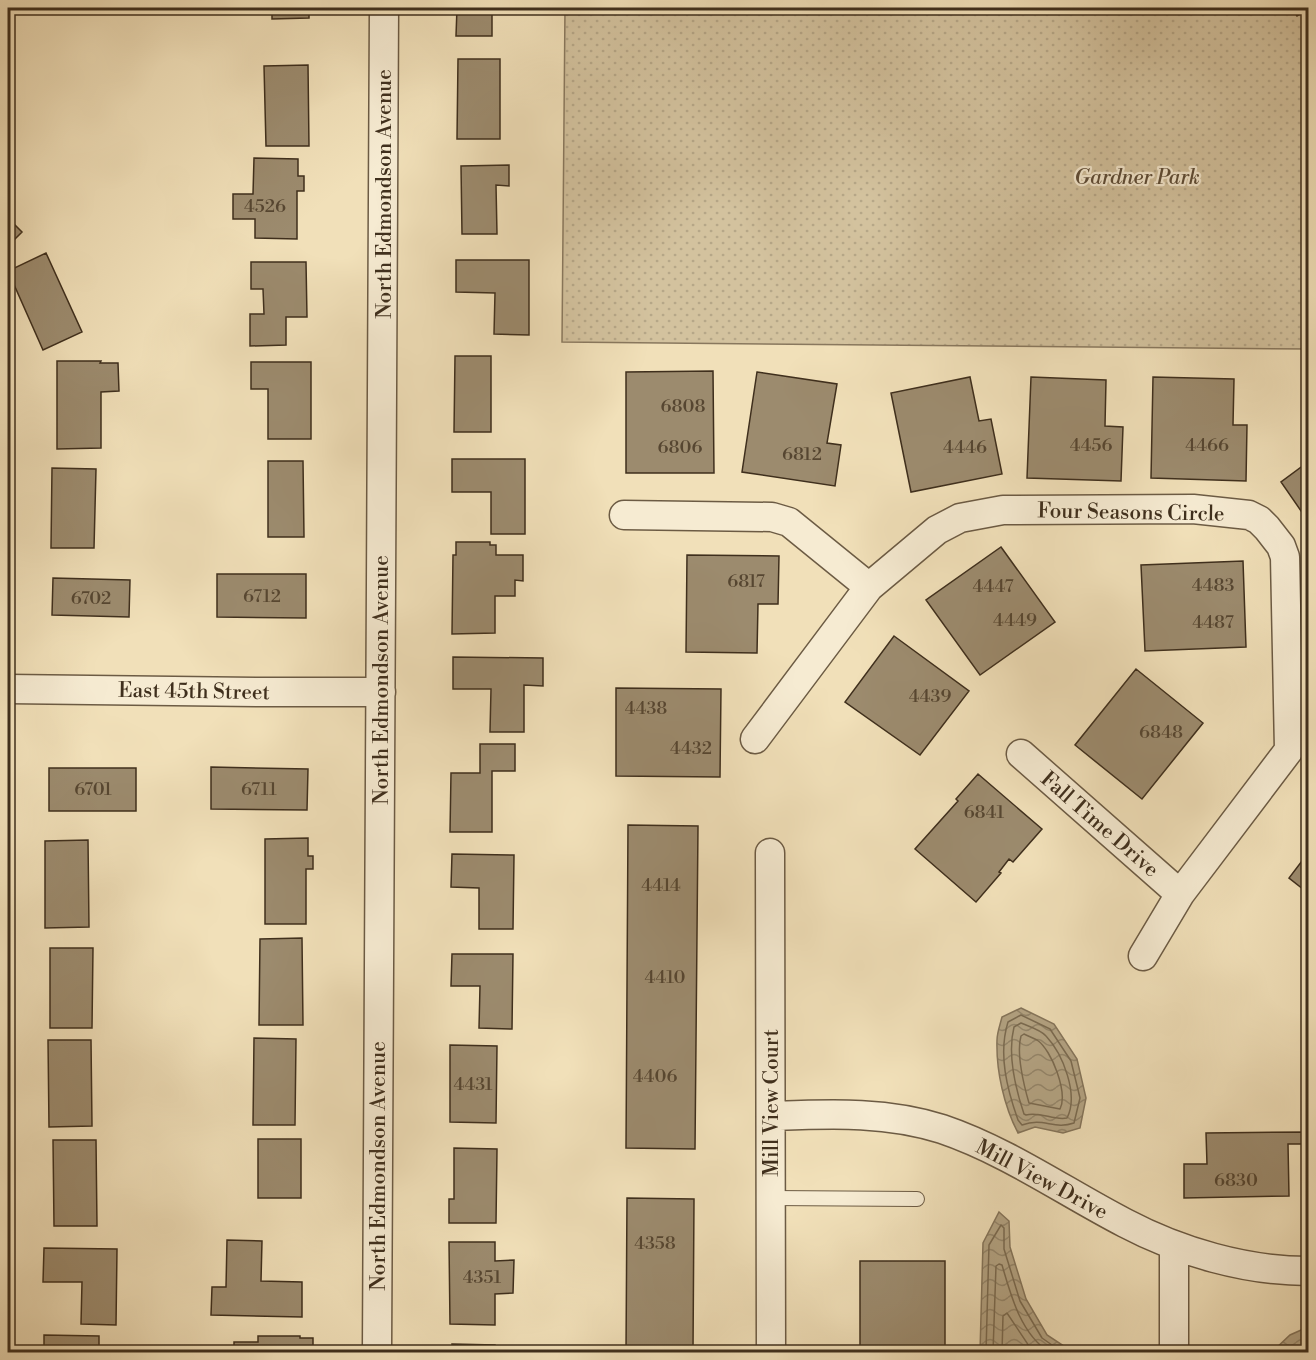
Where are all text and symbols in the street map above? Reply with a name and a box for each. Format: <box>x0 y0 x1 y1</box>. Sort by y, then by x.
street label: North Edmondson Avenue <box>372 69 398 319</box>
park label: Gardner Park <box>1074 165 1200 191</box>
house number: 4526 <box>244 195 286 218</box>
house number: 6808 <box>661 395 705 418</box>
house number: 4456 <box>1070 434 1112 457</box>
house number: 4466 <box>1185 434 1229 457</box>
house number: 6806 <box>658 436 702 459</box>
house number: 4446 <box>943 436 987 459</box>
house number: 6812 <box>782 443 822 466</box>
street label: Four Seasons Circle <box>1037 498 1225 528</box>
street label: North Edmondson Avenue <box>369 555 395 805</box>
house number: 6817 <box>727 570 765 593</box>
house number: 4483 <box>1192 574 1234 597</box>
house number: 4447 <box>972 575 1014 598</box>
house number: 6712 <box>243 585 281 608</box>
house number: 6702 <box>71 587 111 610</box>
house number: 4449 <box>993 609 1037 632</box>
house number: 4487 <box>1192 611 1234 634</box>
street label: East 45th Street <box>118 678 271 706</box>
house number: 4439 <box>909 685 951 708</box>
house number: 4438 <box>625 697 667 720</box>
house number: 6848 <box>1139 721 1183 744</box>
house number: 4432 <box>670 737 712 760</box>
street label: Fall Time Drive <box>1035 766 1164 883</box>
house number: 6701 <box>74 778 112 801</box>
house number: 6711 <box>241 778 277 801</box>
house number: 6841 <box>964 801 1005 824</box>
house number: 4414 <box>641 874 681 897</box>
house number: 4410 <box>645 966 686 989</box>
street label: Mill View Court <box>759 1029 785 1177</box>
street label: North Edmondson Avenue <box>366 1041 392 1291</box>
house number: 4406 <box>633 1065 677 1088</box>
house number: 4431 <box>453 1073 493 1096</box>
street label: Mill View Drive <box>971 1134 1112 1226</box>
house number: 6830 <box>1214 1169 1258 1192</box>
house number: 4358 <box>634 1232 676 1255</box>
house number: 4351 <box>463 1266 501 1289</box>

